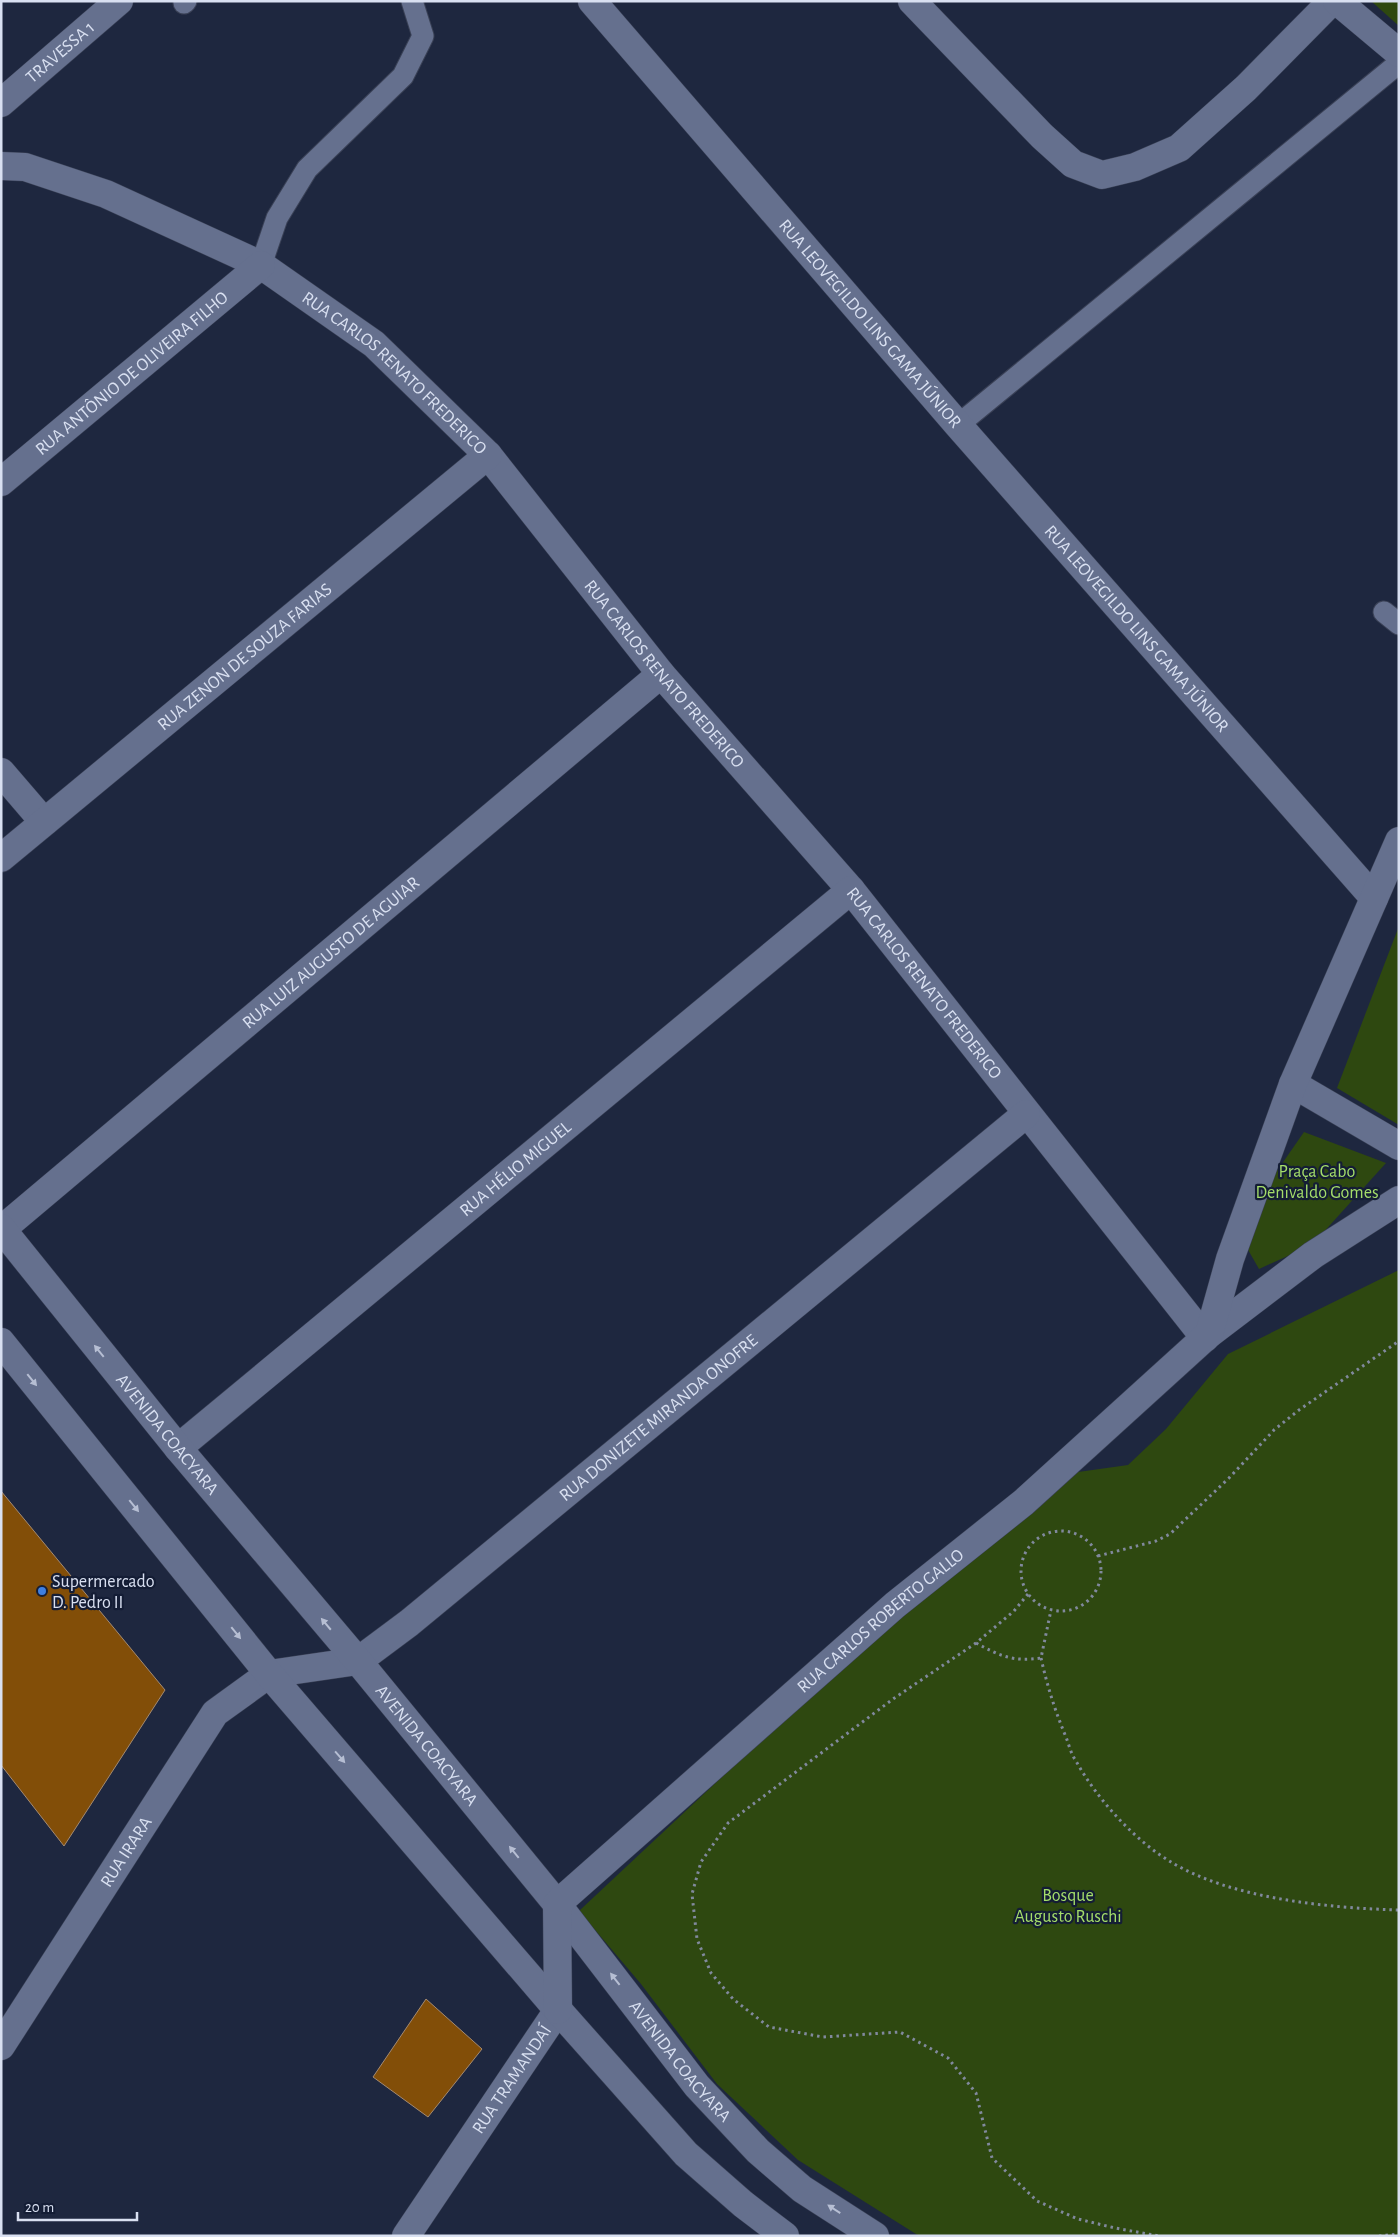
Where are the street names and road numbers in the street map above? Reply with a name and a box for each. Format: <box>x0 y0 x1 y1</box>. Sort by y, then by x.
street label: TRAVESSA 1 <box>23 18 98 87</box>
street label: RUA LEOVEGILDO LINS GAMA JÚNIOR <box>775 216 964 432</box>
street label: RUA ANTÔNIO DE OLIVEIRA FILHO <box>32 289 232 459</box>
street label: RUA CARLOS RENATO FREDERICO <box>299 289 490 458</box>
street label: RUA LEOVEGILDO LINS GAMA JÚNIOR <box>1041 522 1232 736</box>
street label: RUA CARLOS RENATO FREDERICO <box>580 577 747 772</box>
street label: RUA ZENON DE SOUZA FARIAS <box>155 580 336 734</box>
street label: RUA LUIZ AUGUSTO DE AGUIAR <box>239 874 423 1032</box>
street label: RUA CARLOS RENATO FREDERICO <box>843 884 1005 1083</box>
street label: RUA HÉLIO MIGUEL <box>457 1118 575 1220</box>
street label: RUA DONIZETE MIRANDA ONOFRE <box>556 1331 762 1505</box>
street label: AVENIDA COACYARA <box>112 1371 222 1499</box>
street label: RUA CARLOS ROBERTO GALLO <box>794 1546 967 1697</box>
street label: AVENIDA COACYARA <box>372 1682 481 1810</box>
street label: RUA IRARA <box>98 1813 156 1891</box>
street label: AVENIDA COACYARA <box>625 1998 734 2126</box>
street label: RUA TRAMANDAÍ <box>469 2020 555 2137</box>

